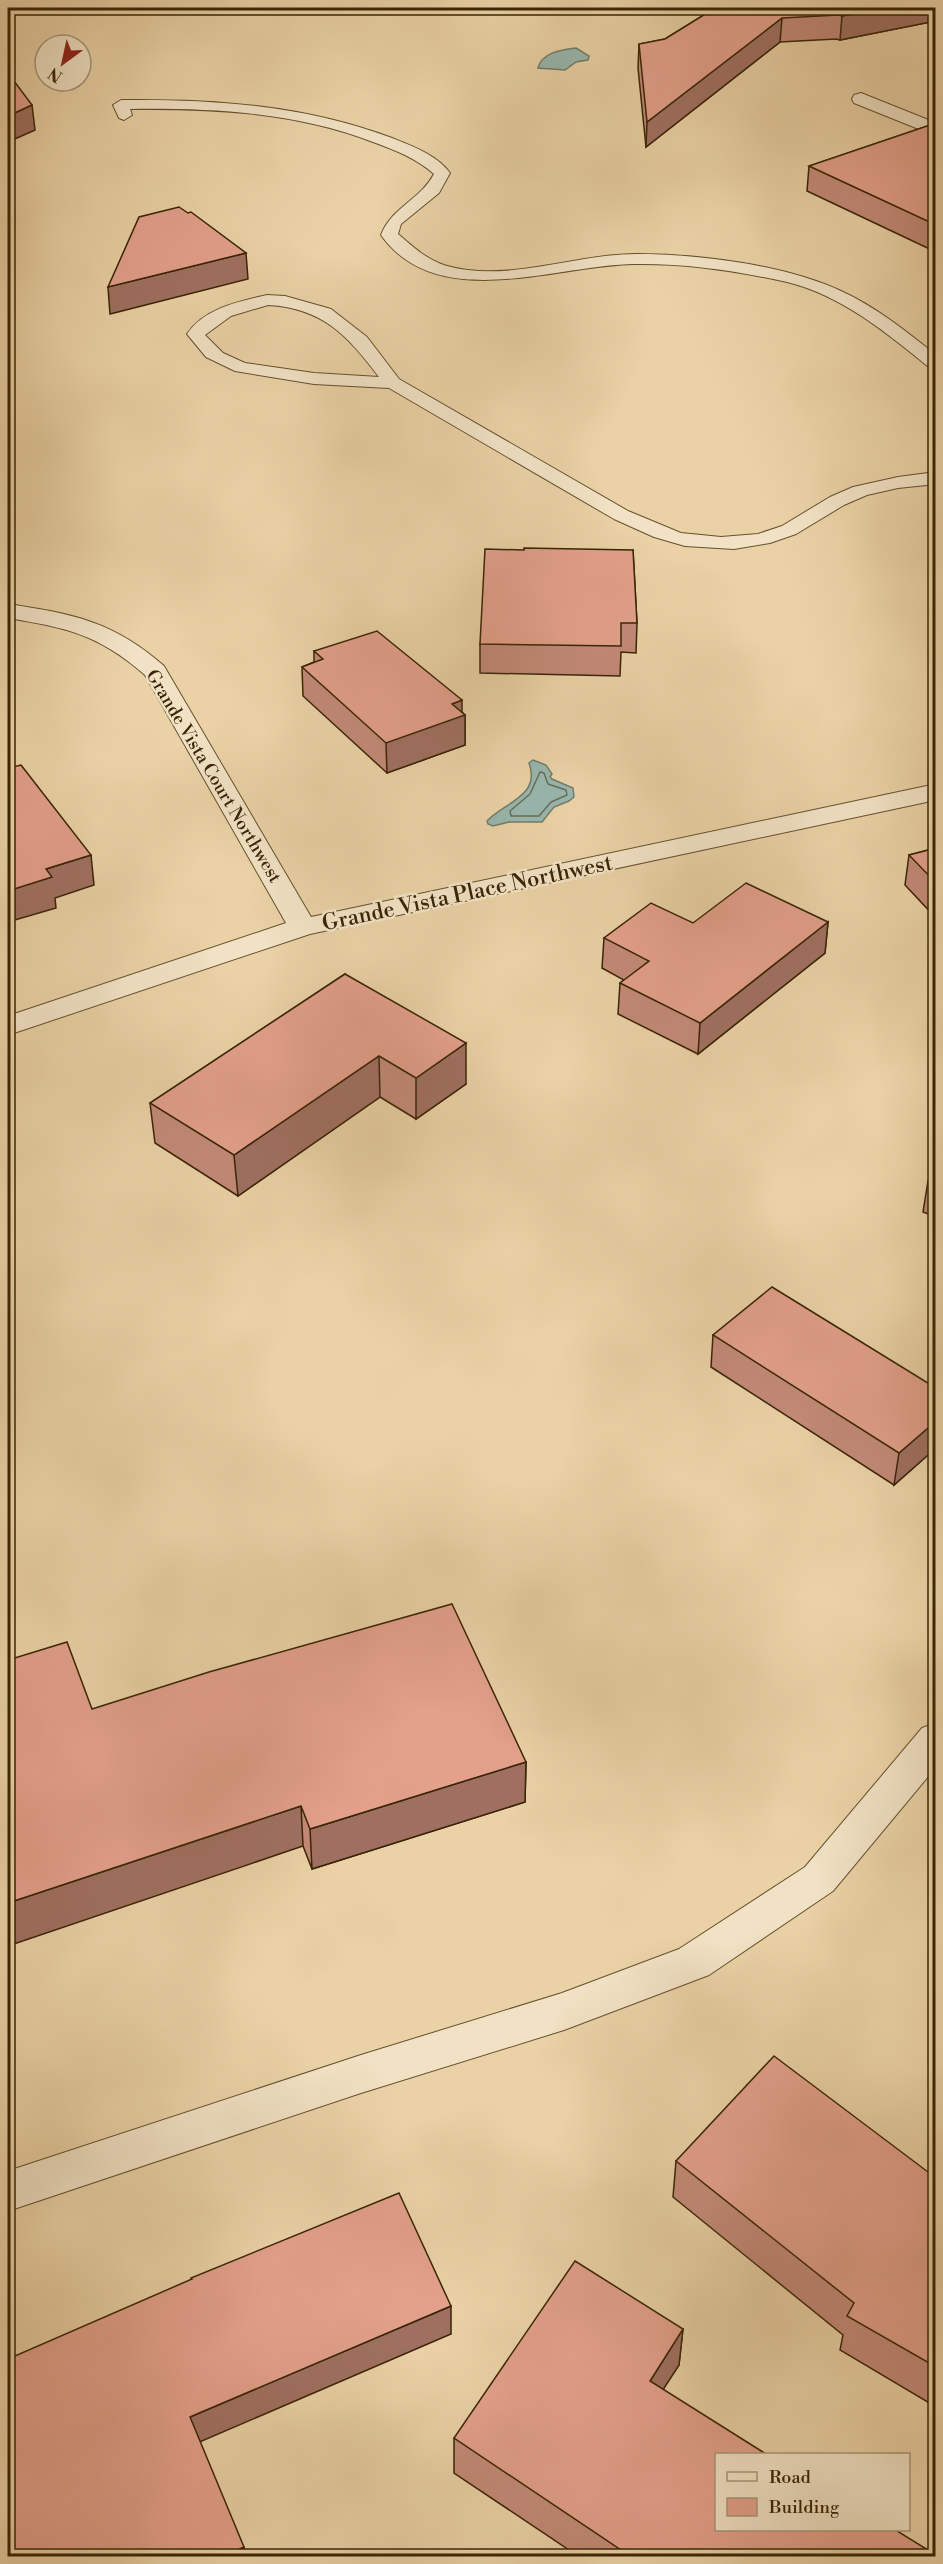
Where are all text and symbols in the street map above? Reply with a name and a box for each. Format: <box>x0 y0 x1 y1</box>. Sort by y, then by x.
north arrow <box>33 33 93 93</box>
text: N <box>44 63 66 87</box>
street label: Grande Vista Court Northwest <box>141 665 287 888</box>
street label: Grande Vista Place Northwest <box>320 849 615 937</box>
legend <box>715 2453 910 2531</box>
text: Road <box>769 2466 812 2489</box>
text: Building <box>768 2496 840 2519</box>

